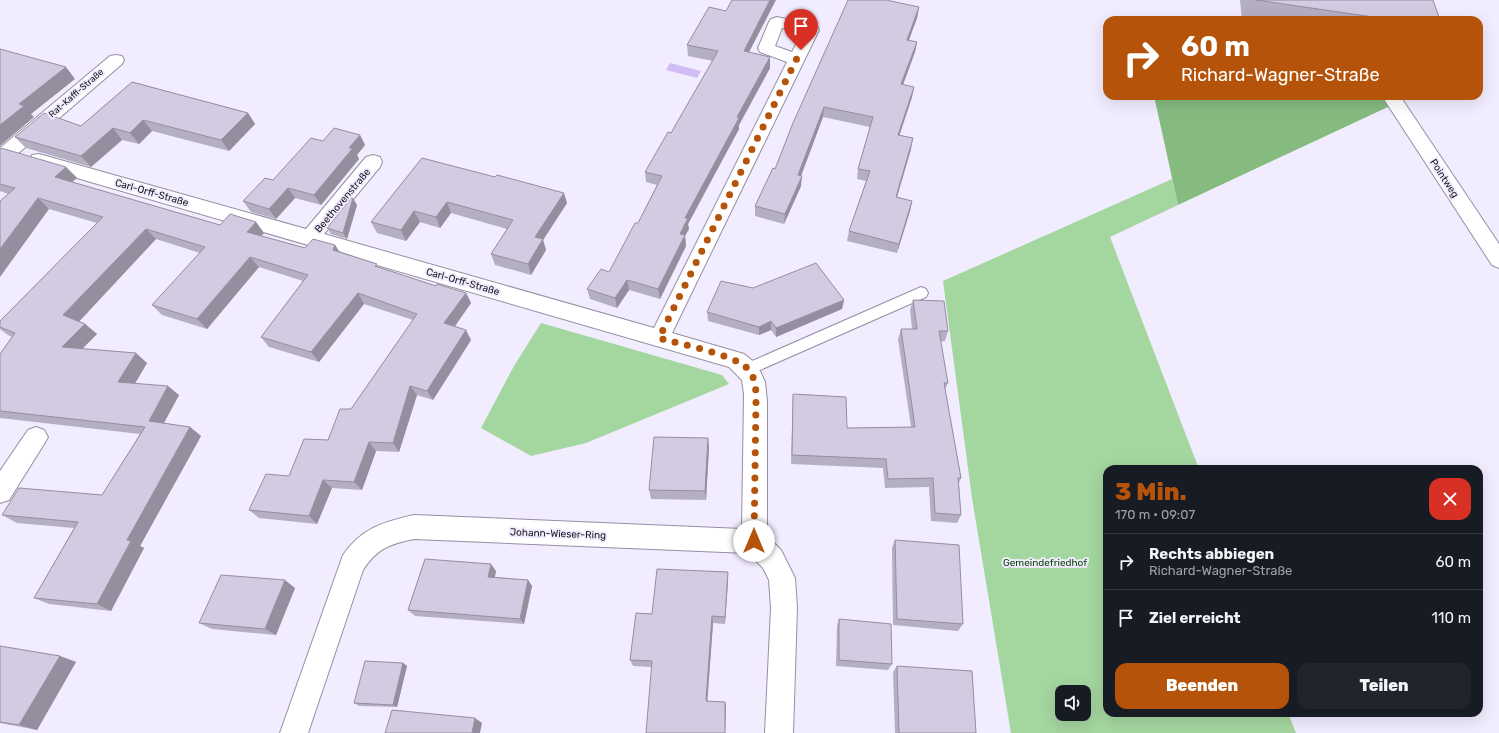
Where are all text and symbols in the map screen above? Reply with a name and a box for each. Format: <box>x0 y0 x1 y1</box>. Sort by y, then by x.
pin <box>784 9 818 50</box>
icon: arrive <box>790 15 812 37</box>
text: 60 m <box>1181 30 1250 63</box>
icon: right <box>1115 32 1167 84</box>
text: Richard-Wagner-Straße <box>1181 64 1379 86</box>
street label: Rat-Kaffl-Straße <box>47 67 105 119</box>
street label: Pointweg <box>1427 157 1461 200</box>
street label: Beethovenstraße <box>312 166 373 235</box>
street label: Carl-Orff-Straße <box>114 177 190 209</box>
street label: Carl-Orff-Straße <box>425 266 501 298</box>
text: 3 Min. <box>1115 478 1187 506</box>
button: close <box>1429 478 1471 520</box>
text: 170 m · 09:07 <box>1115 507 1195 522</box>
position arrow <box>733 520 775 562</box>
street label: Johann-Wieser-Ring <box>510 526 606 542</box>
text: Rechts abbiegen <box>1149 545 1274 563</box>
icon: right <box>1115 551 1137 573</box>
text: 60 m <box>1435 553 1471 571</box>
park label: Gemeindefriedhof <box>1003 557 1087 569</box>
text: Richard-Wagner-Straße <box>1149 563 1292 578</box>
icon: arrive <box>1115 607 1137 629</box>
text: Ziel erreicht <box>1149 609 1241 627</box>
text: 110 m <box>1432 609 1471 627</box>
button: Beenden <box>1115 663 1289 709</box>
button: Teilen <box>1297 663 1471 709</box>
map controls <box>1055 685 1091 721</box>
button: sound <box>1055 685 1091 721</box>

